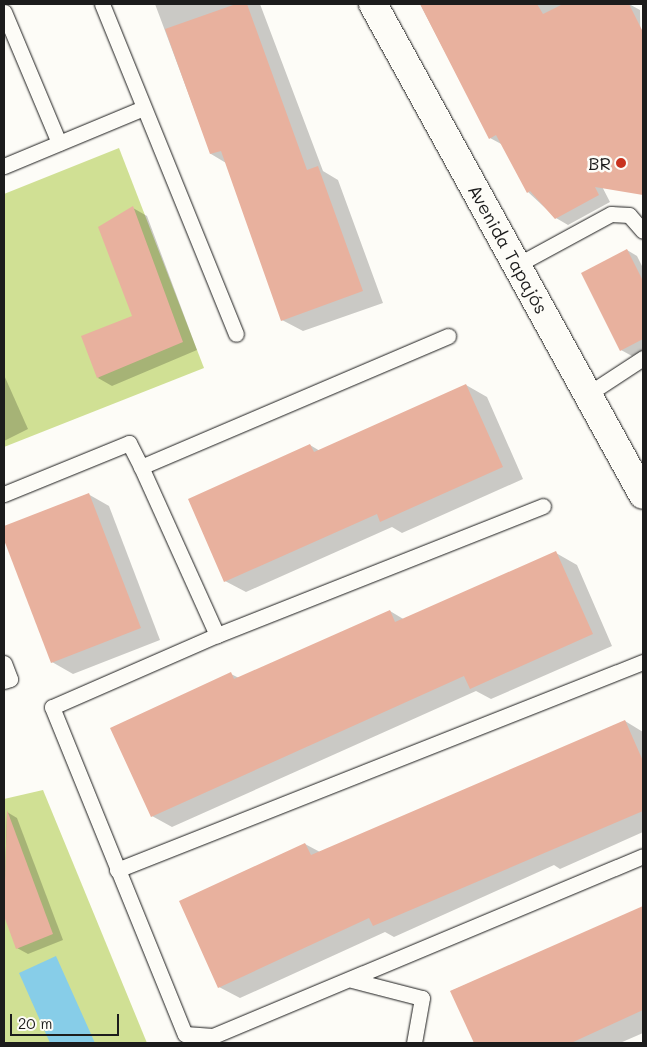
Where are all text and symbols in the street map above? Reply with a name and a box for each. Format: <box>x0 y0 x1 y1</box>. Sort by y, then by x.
place label: BR <box>588 152 611 174</box>
marker: BR <box>615 157 627 169</box>
street label: Avenida Tapajós <box>464 181 552 317</box>
scale bar <box>12 1004 121 1036</box>
text: 20 m <box>18 1013 52 1033</box>

